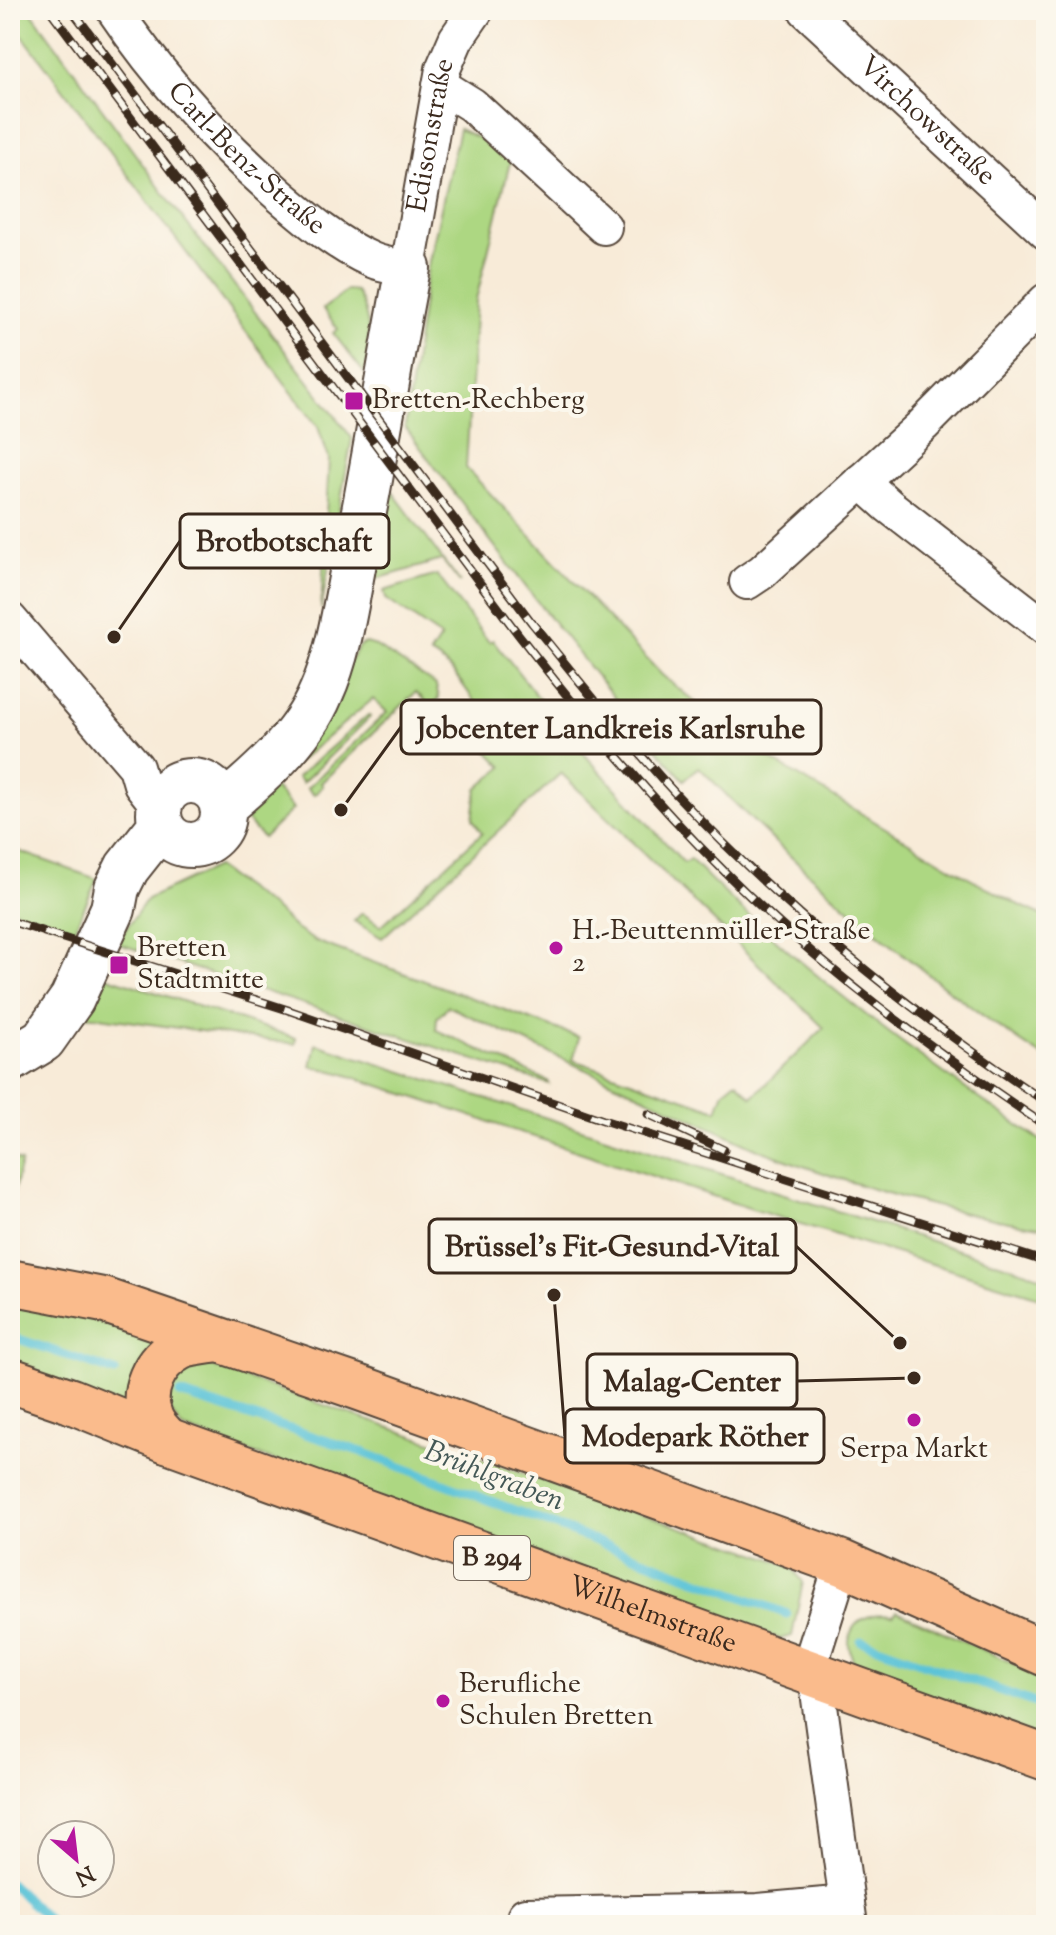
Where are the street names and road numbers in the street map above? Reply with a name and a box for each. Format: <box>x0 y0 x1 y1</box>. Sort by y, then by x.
street label: Virchowstraße <box>848 47 1004 196</box>
street label: Edisonstraße <box>398 52 465 215</box>
street label: Carl-Benz-Straße <box>157 74 334 246</box>
road number: B 294 <box>454 1536 530 1580</box>
street label: Wilhelmstraße <box>562 1567 742 1664</box>

